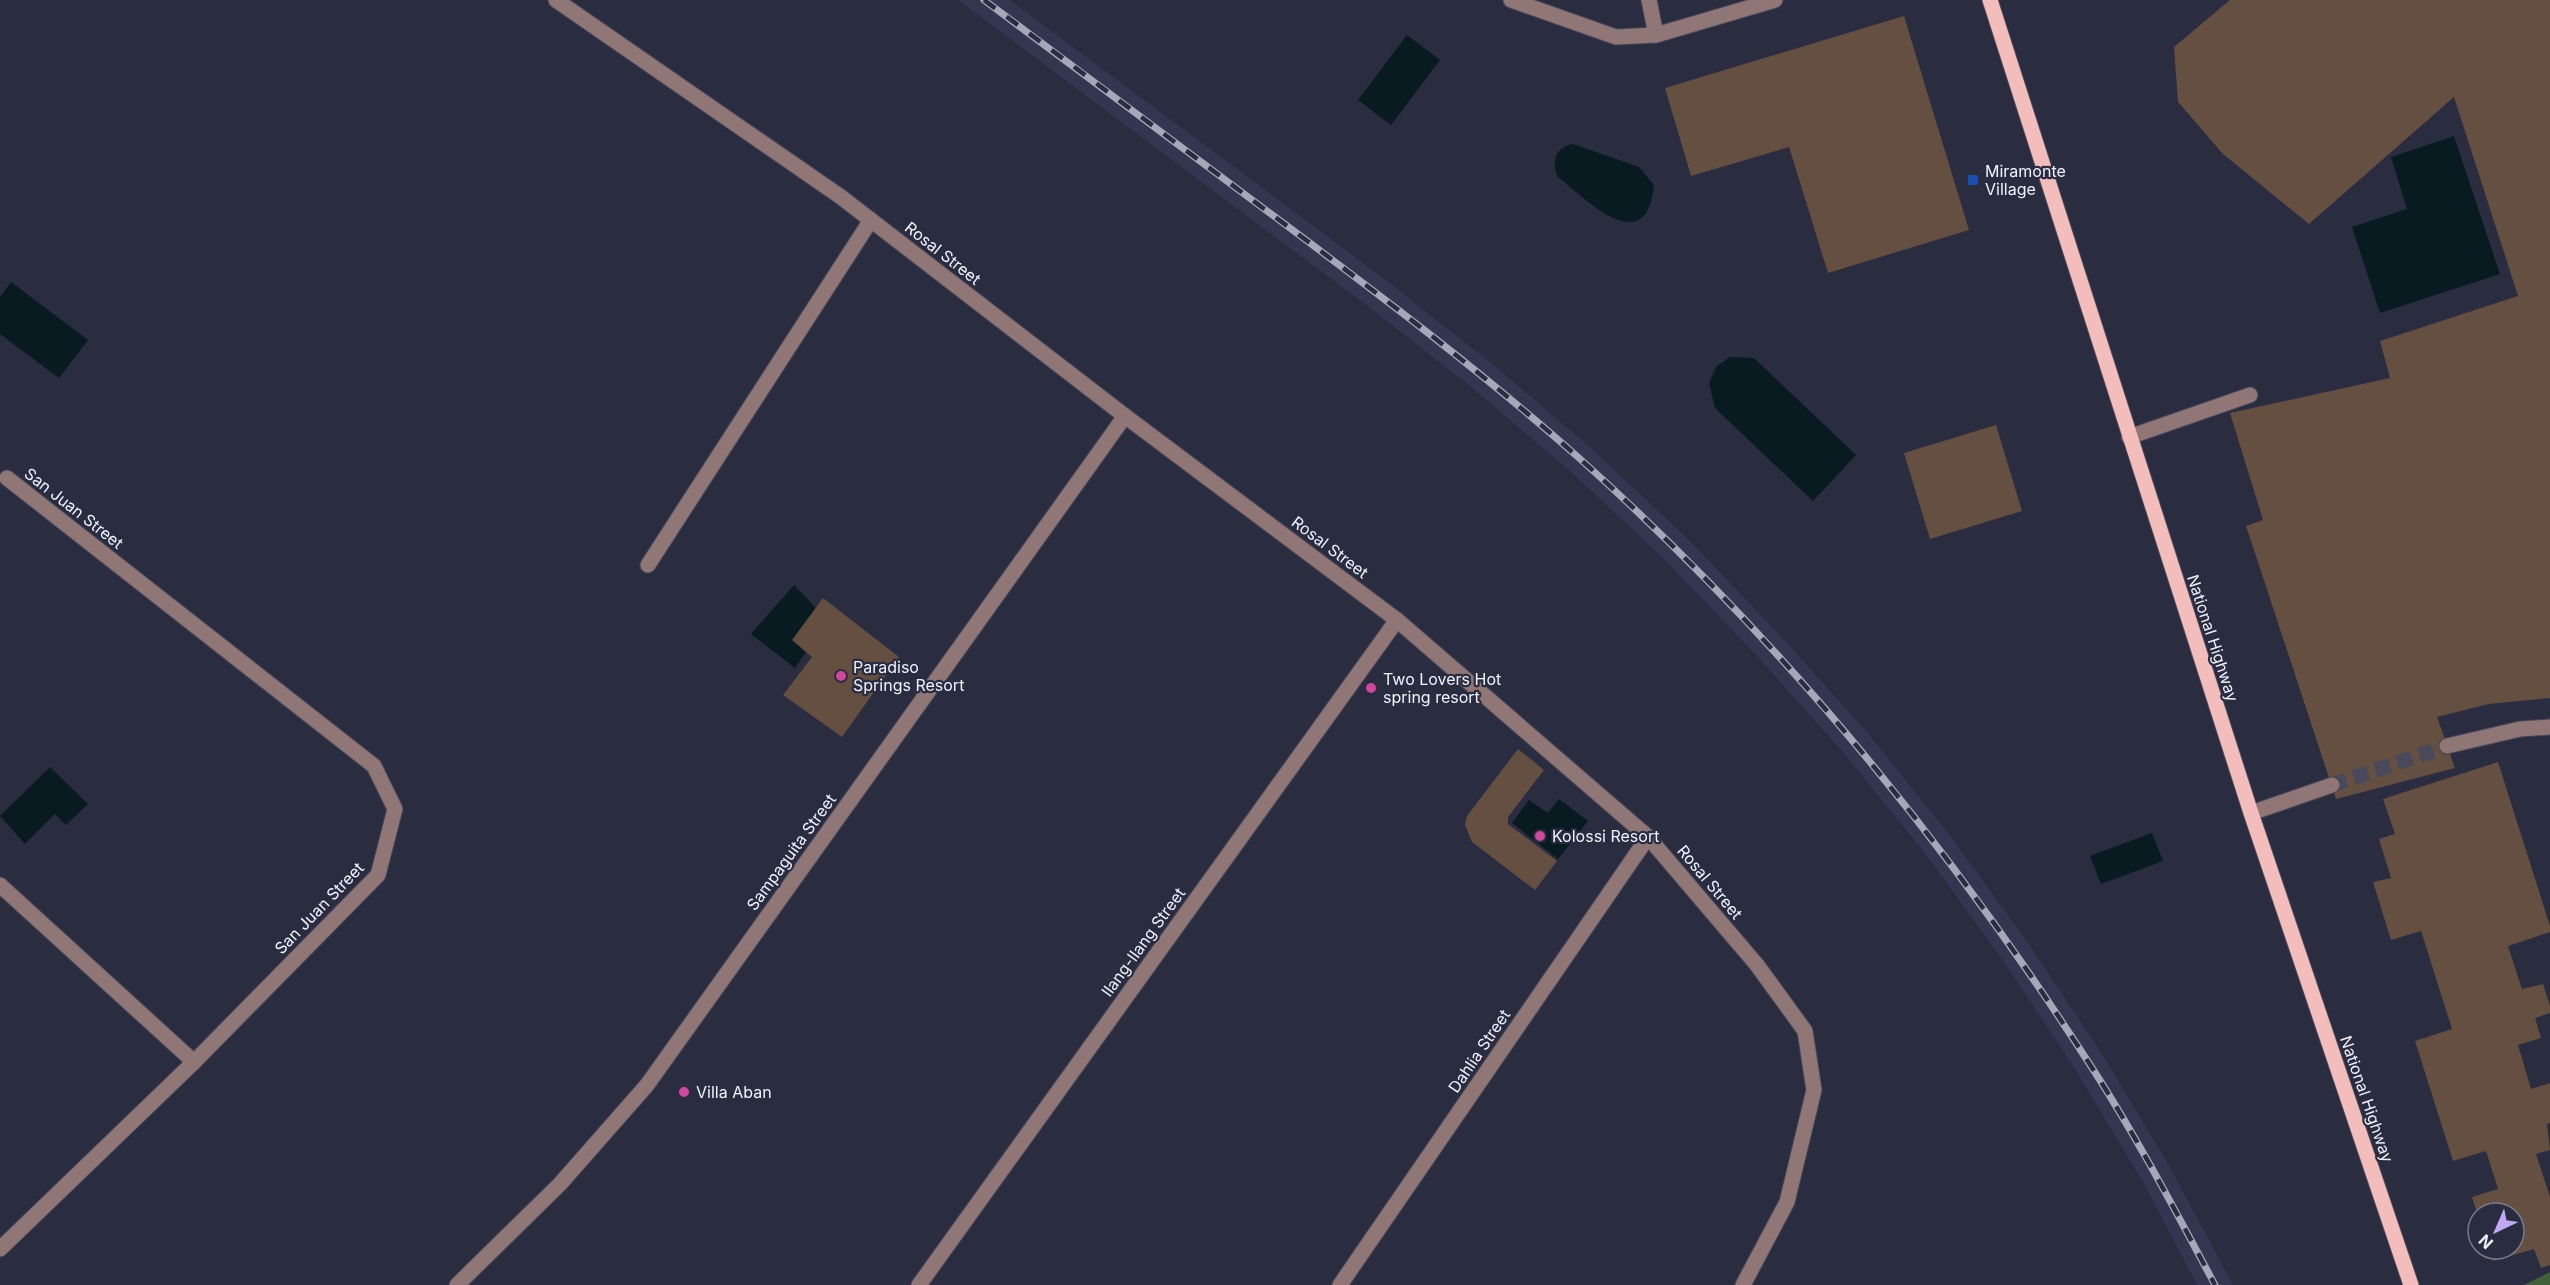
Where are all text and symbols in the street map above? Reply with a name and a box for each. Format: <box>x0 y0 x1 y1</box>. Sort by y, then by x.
place label: Miramonte Village <box>1985 161 2066 199</box>
marker: Miramonte Village <box>1966 173 1980 187</box>
street label: Rosal Street <box>901 217 985 289</box>
street label: San Juan Street <box>21 463 127 553</box>
street label: Rosal Street <box>1288 512 1372 582</box>
street label: National Highway <box>2183 572 2243 704</box>
place label: Paradiso Springs Resort <box>853 657 964 695</box>
marker: Paradiso Springs Resort <box>834 669 848 683</box>
place label: Two Lovers Hot spring resort <box>1383 669 1501 707</box>
marker: Two Lovers Hot spring resort <box>1364 681 1378 695</box>
street label: Sampaguita Street <box>742 790 840 914</box>
place label: Kolossi Resort <box>1552 826 1659 846</box>
marker: Kolossi Resort <box>1533 829 1547 843</box>
street label: Rosal Street <box>1673 841 1747 923</box>
street label: San Juan Street <box>270 858 368 958</box>
street label: Ilang-Ilang Street <box>1097 884 1189 1000</box>
street label: Dahlia Street <box>1444 1005 1514 1097</box>
street label: National Highway <box>2336 1033 2398 1165</box>
place label: Villa Aban <box>696 1082 772 1102</box>
marker: Villa Aban <box>677 1085 691 1099</box>
north arrow <box>2466 1201 2526 1261</box>
text: N <box>2474 1230 2497 1253</box>

